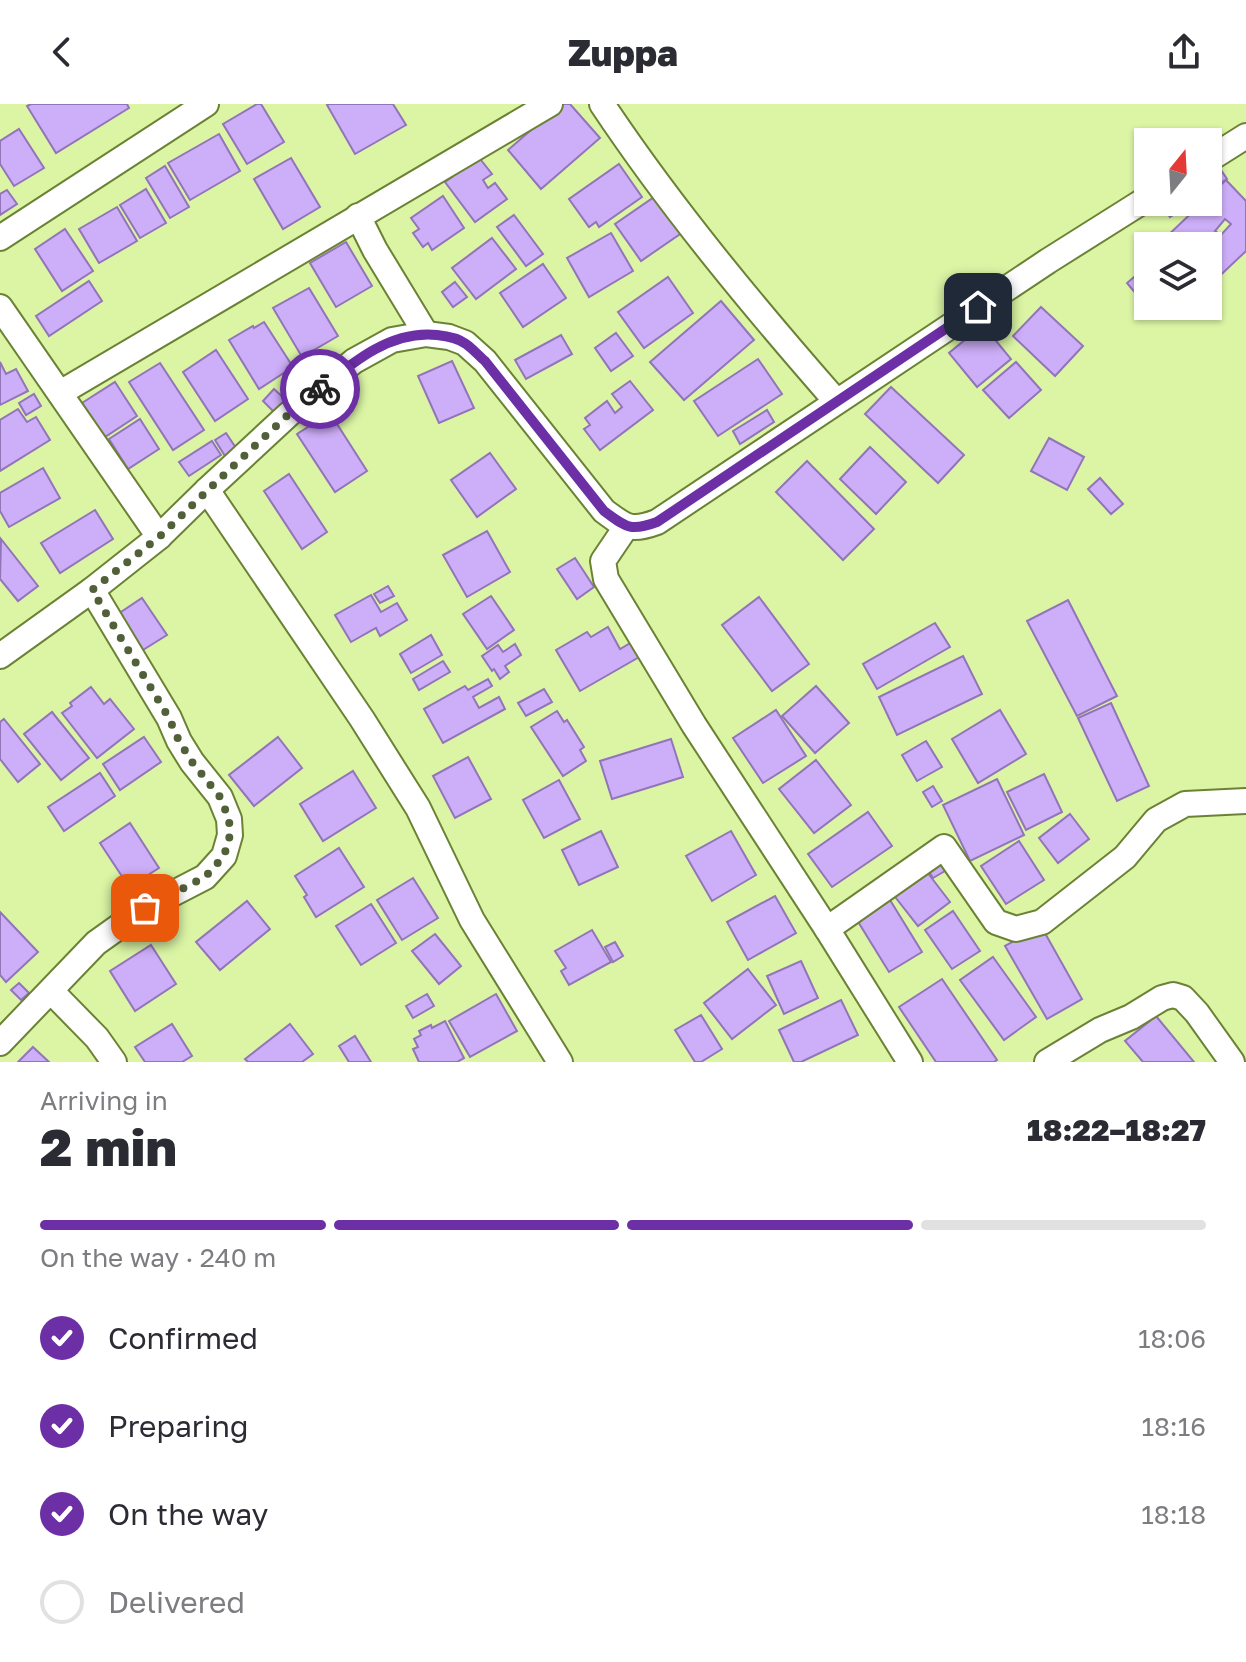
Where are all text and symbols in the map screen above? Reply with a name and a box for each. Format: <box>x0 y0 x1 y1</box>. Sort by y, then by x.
icon: back <box>40 30 84 74</box>
icon: share <box>1162 30 1206 74</box>
text: Zuppa <box>568 31 678 74</box>
north arrow <box>1134 128 1222 216</box>
map controls <box>1134 128 1222 320</box>
button: layers <box>1134 232 1222 320</box>
pin <box>944 273 1012 341</box>
icon: home <box>956 285 1000 329</box>
courier <box>280 349 360 429</box>
icon: bike <box>298 367 342 411</box>
pin <box>111 874 179 942</box>
icon: bag <box>123 886 167 930</box>
text: Arriving in <box>40 1085 168 1116</box>
text: 18:22–18:27 <box>1027 1112 1206 1148</box>
text: 2 min <box>40 1115 177 1177</box>
text: On the way · 240 m <box>40 1242 276 1273</box>
icon: check <box>40 1316 84 1360</box>
text: Confirmed <box>108 1320 258 1356</box>
text: 18:06 <box>1138 1323 1206 1354</box>
icon: check <box>40 1404 84 1448</box>
text: Preparing <box>108 1408 249 1444</box>
text: 18:16 <box>1141 1411 1206 1442</box>
icon: check <box>40 1492 84 1536</box>
text: On the way <box>108 1496 268 1532</box>
text: 18:18 <box>1141 1499 1206 1530</box>
text: Delivered <box>108 1584 245 1620</box>

